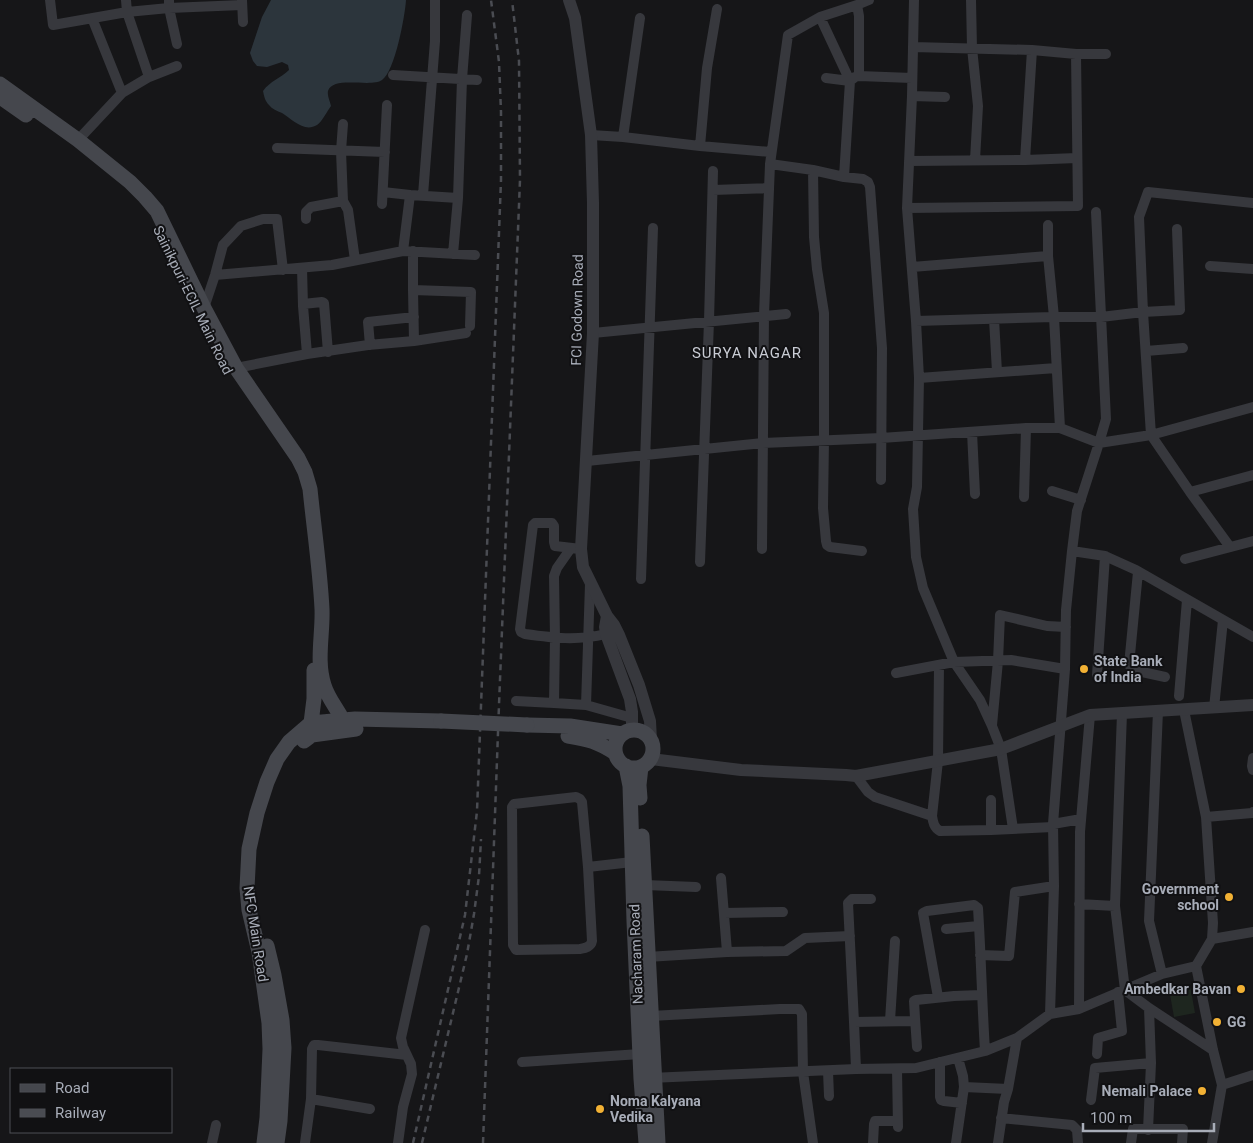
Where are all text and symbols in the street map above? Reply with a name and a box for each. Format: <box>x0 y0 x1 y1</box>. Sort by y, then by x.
street label: Sainikpuri-ECIL Main Road <box>150 223 236 377</box>
street label: FCI Godown Road <box>568 254 586 366</box>
district label: SURYA NAGAR <box>692 344 802 362</box>
place label: State Bank of India <box>1094 653 1163 685</box>
marker: State Bank of India <box>1078 663 1090 675</box>
place label: Government school <box>1142 881 1219 913</box>
street label: NFC Main Road <box>241 885 271 983</box>
marker: Government school <box>1223 891 1235 903</box>
street label: Nacharam Road <box>626 904 646 1004</box>
place label: Ambedkar Bavan <box>1124 981 1231 997</box>
marker: Ambedkar Bavan <box>1235 983 1247 995</box>
place label: GG <box>1227 1014 1246 1030</box>
marker: GG <box>1211 1016 1223 1028</box>
legend <box>10 1068 172 1133</box>
text: Road <box>55 1079 89 1097</box>
place label: Nemali Palace <box>1102 1083 1192 1099</box>
marker: Nemali Palace <box>1196 1085 1208 1097</box>
place label: Noma Kalyana Vedika <box>610 1093 701 1125</box>
scale bar <box>1083 1100 1214 1132</box>
marker: Noma Kalyana Vedika <box>594 1103 606 1115</box>
text: Railway <box>55 1104 106 1122</box>
text: 100 m <box>1090 1109 1132 1127</box>

